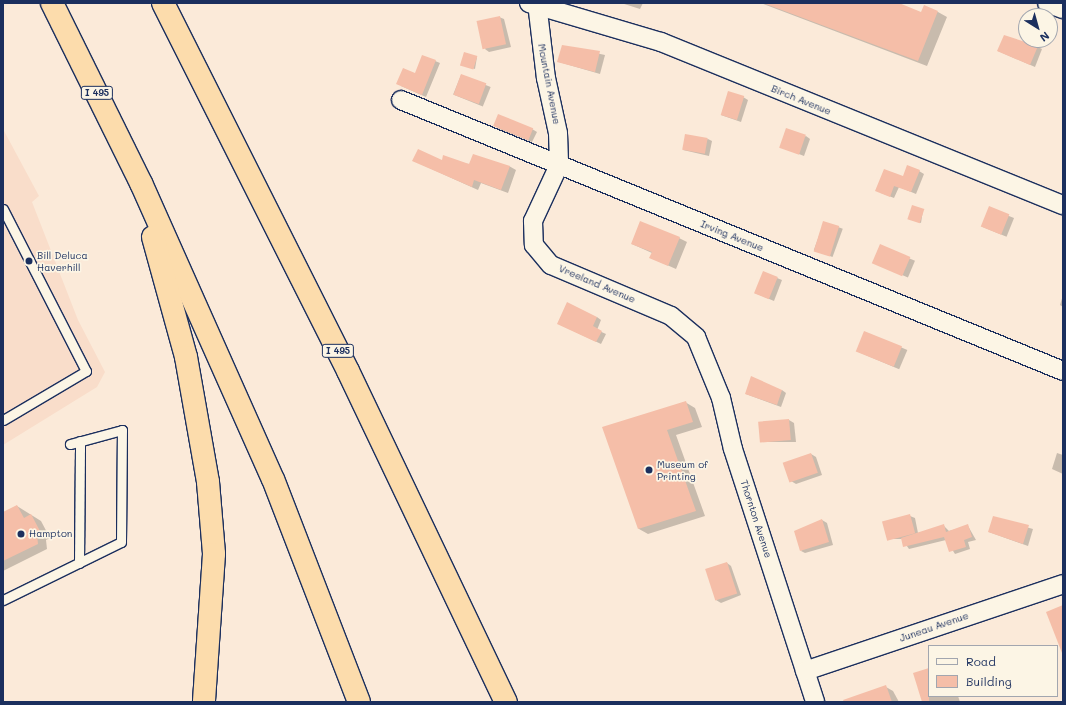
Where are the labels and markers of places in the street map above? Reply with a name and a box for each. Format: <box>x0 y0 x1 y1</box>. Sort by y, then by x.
place label: Bill Deluca Haverhill <box>37 249 88 272</box>
marker: Bill Deluca Haverhill <box>24 256 34 266</box>
place label: Museum of Printing <box>657 458 708 482</box>
marker: Museum of Printing <box>644 465 654 475</box>
place label: Hampton <box>29 528 72 540</box>
marker: Hampton <box>16 529 26 539</box>

